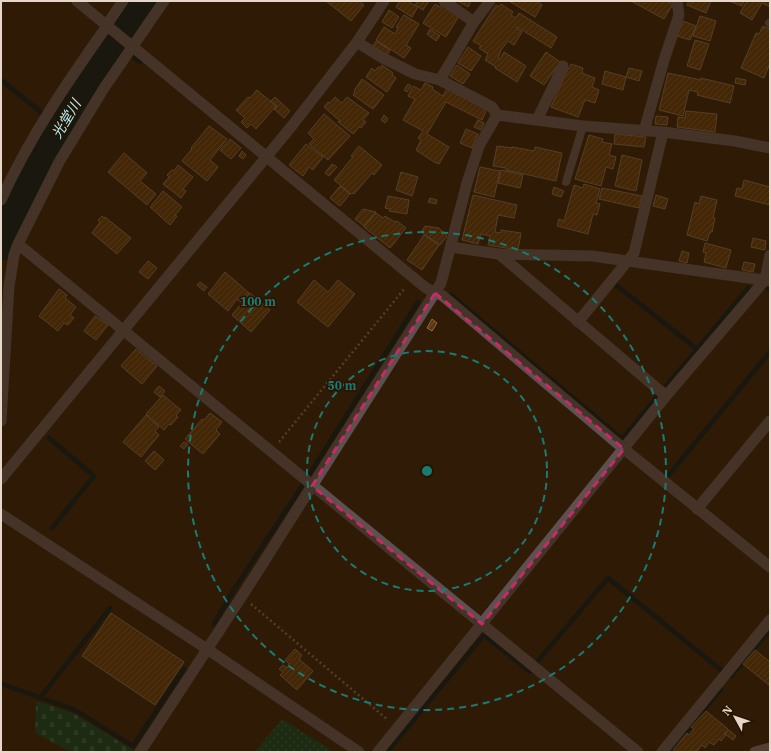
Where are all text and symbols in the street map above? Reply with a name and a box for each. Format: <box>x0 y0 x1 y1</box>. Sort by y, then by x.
water label: 光堂川 <box>47 95 86 142</box>
text: 100 m <box>240 294 276 309</box>
text: 50 m <box>328 378 357 393</box>
centre of rings <box>420 464 434 478</box>
north arrow <box>715 697 755 737</box>
text: N <box>719 703 736 718</box>

